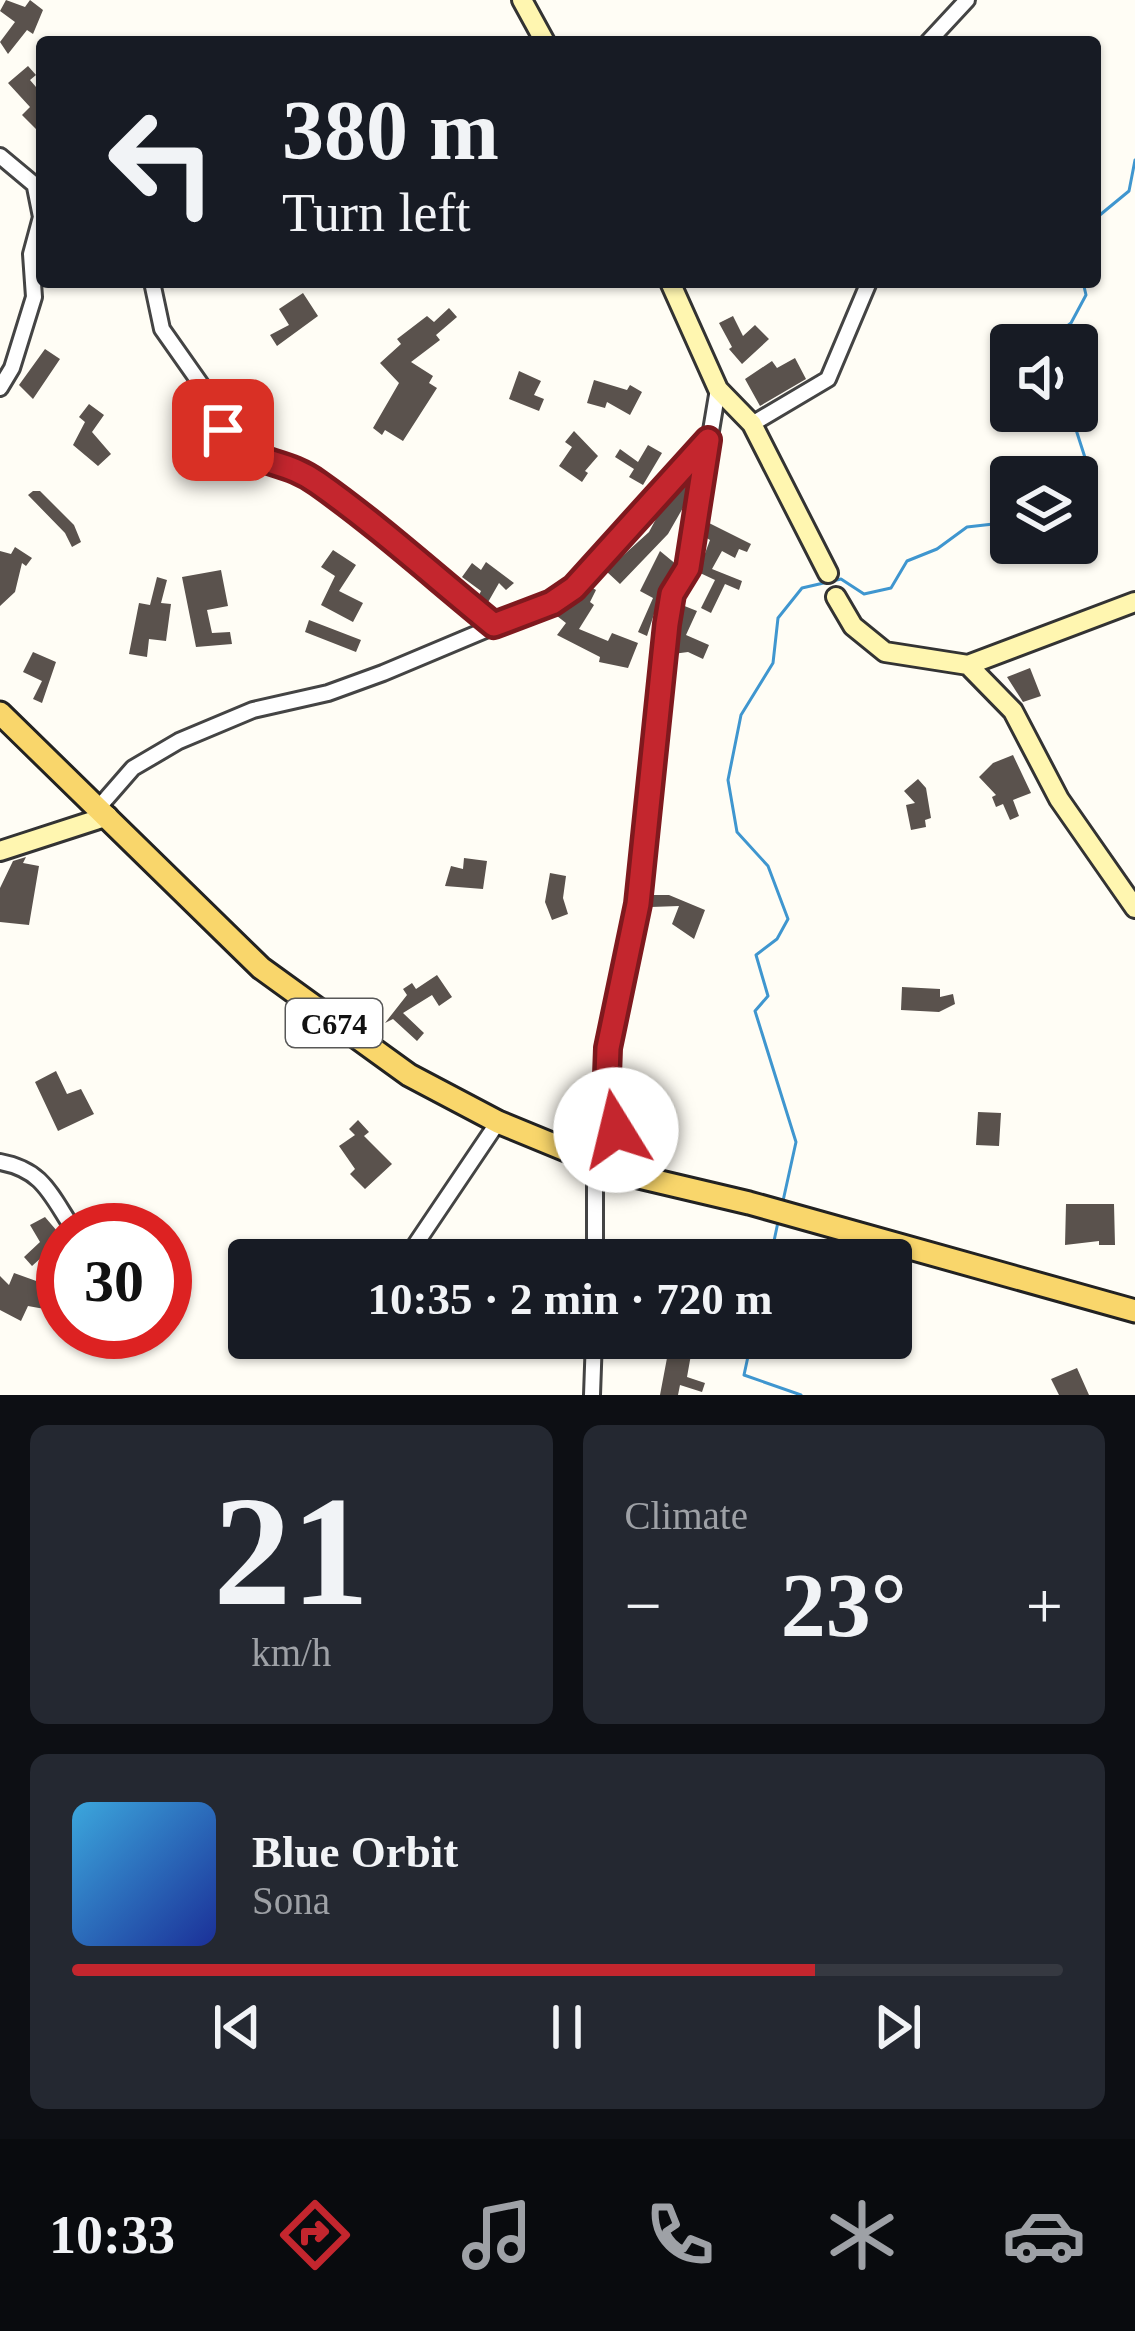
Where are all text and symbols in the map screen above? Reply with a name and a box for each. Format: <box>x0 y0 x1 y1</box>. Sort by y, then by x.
icon: left <box>84 84 240 240</box>
text: 380 m <box>282 84 499 177</box>
text: Turn left <box>282 183 471 243</box>
map controls <box>990 324 1098 564</box>
button: sound <box>990 324 1098 432</box>
pin <box>172 379 274 481</box>
icon: arrive <box>190 397 256 463</box>
button: layers <box>990 456 1098 564</box>
road number: C674 <box>286 999 382 1047</box>
position arrow <box>553 1067 679 1193</box>
speed limit sign: 30 <box>36 1203 192 1359</box>
text: 10:35 · 2 min · 720 m <box>368 1274 773 1324</box>
text: 21 <box>213 1465 369 1638</box>
text: Climate <box>625 1494 748 1537</box>
text: 23° <box>781 1556 907 1655</box>
text: − <box>625 1569 662 1642</box>
text: + <box>1026 1569 1063 1642</box>
text: km/h <box>251 1631 331 1674</box>
text: Blue Orbit <box>252 1827 458 1877</box>
text: Sona <box>252 1879 330 1922</box>
icon: previous <box>204 1994 270 2060</box>
icon: pause <box>534 1994 600 2060</box>
icon: next <box>865 1994 931 2060</box>
icon: directions <box>273 2193 357 2277</box>
icon: music <box>455 2193 539 2277</box>
icon: phone <box>638 2193 722 2277</box>
icon: climate <box>820 2193 904 2277</box>
icon: car <box>1002 2193 1086 2277</box>
text: 10:33 <box>49 2205 175 2265</box>

